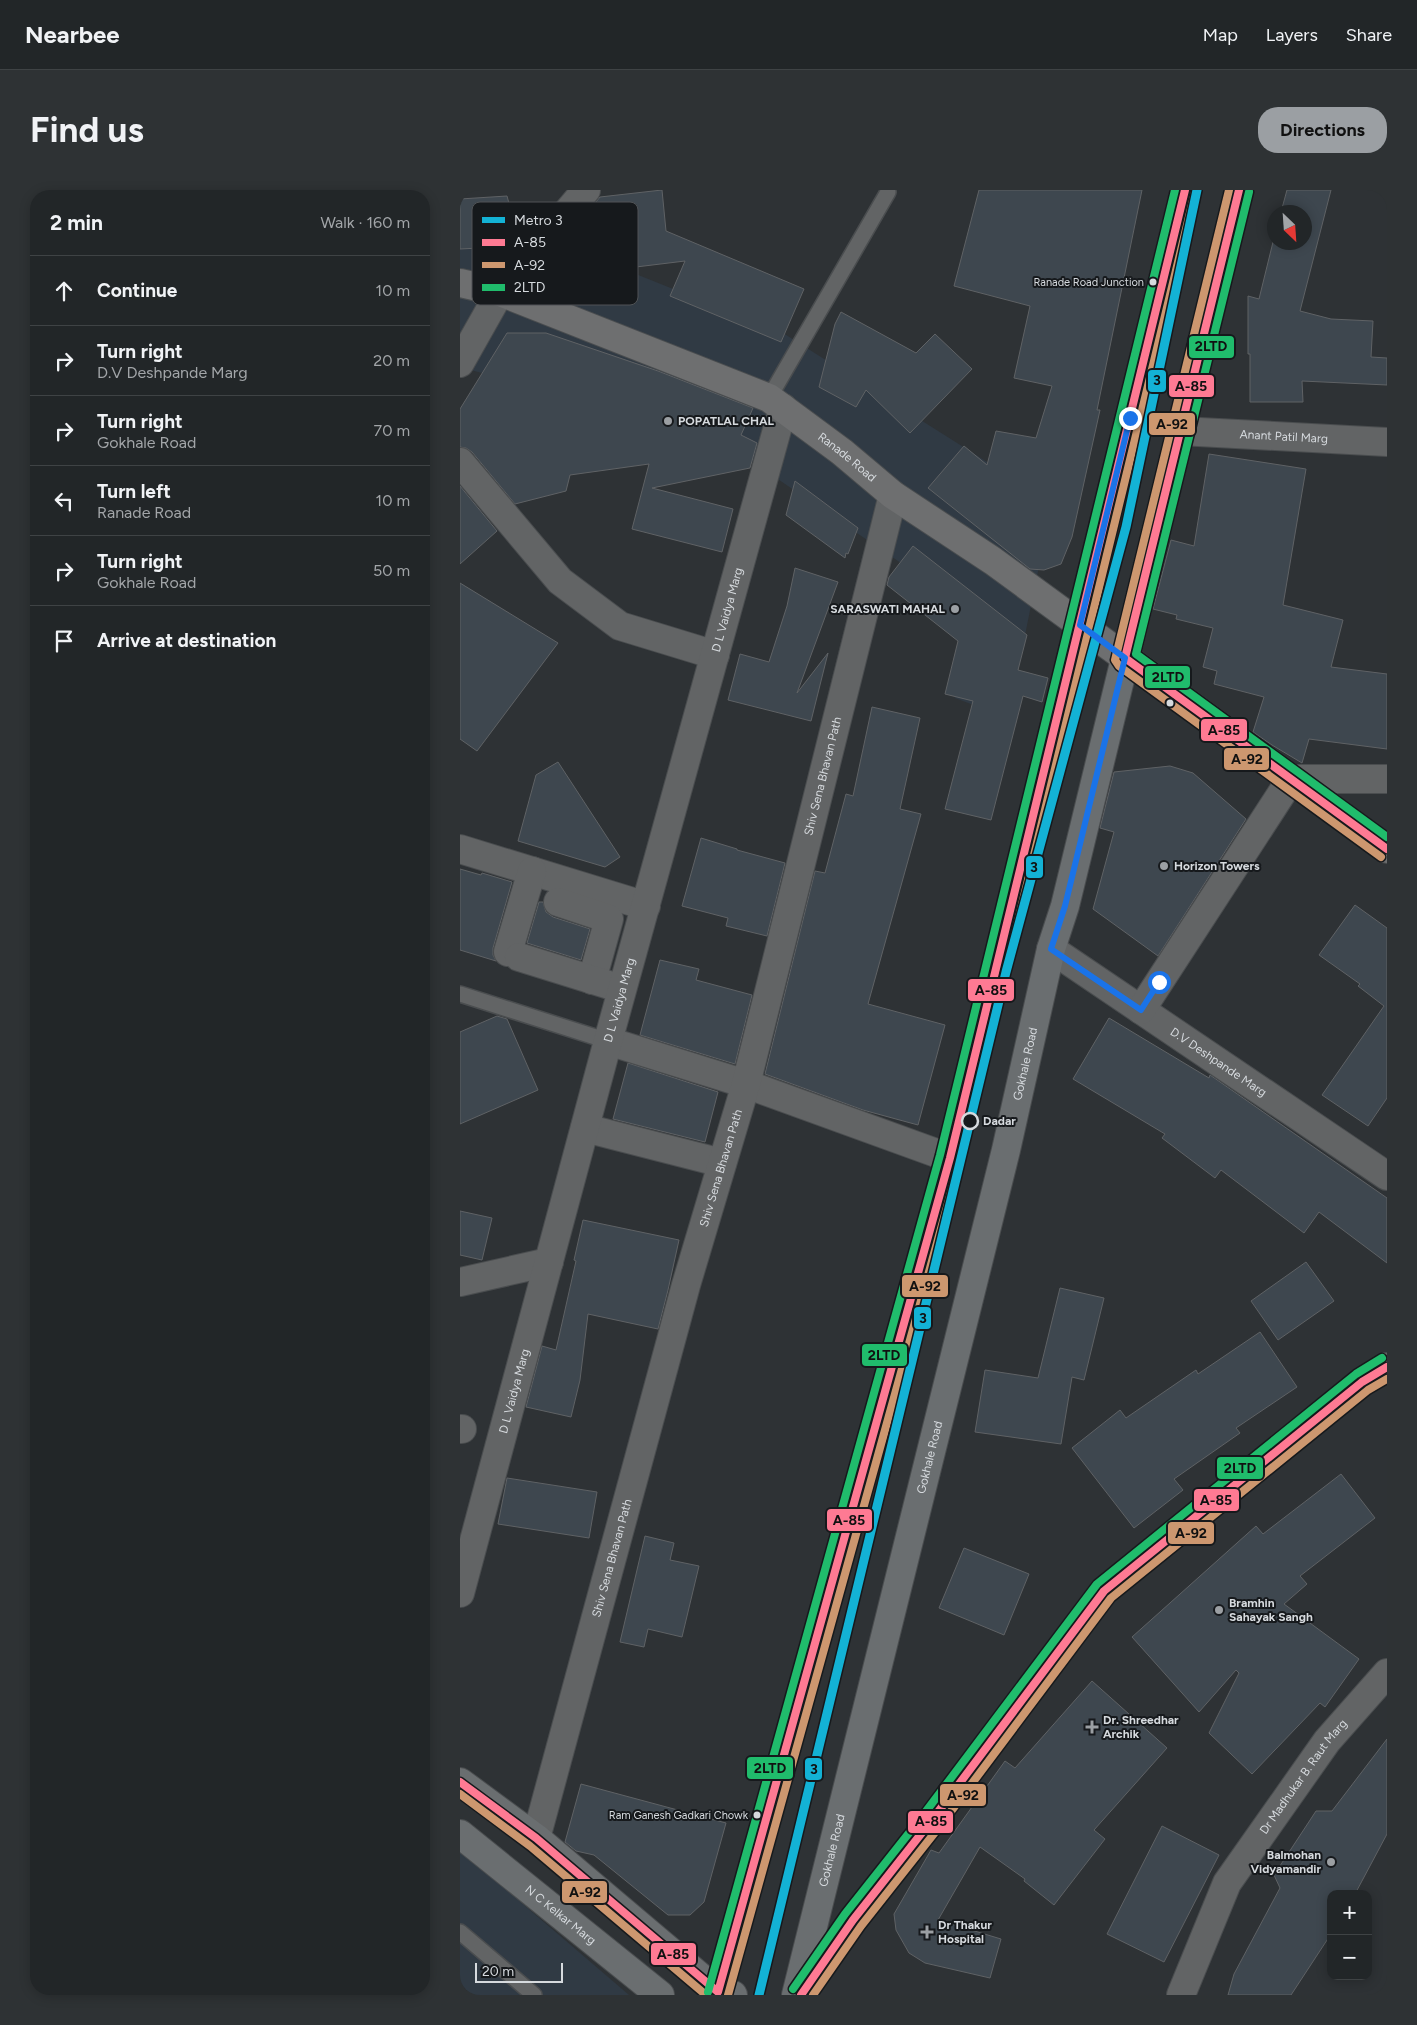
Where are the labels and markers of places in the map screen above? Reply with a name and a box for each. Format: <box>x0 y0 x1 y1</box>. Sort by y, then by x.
place label: Ranade Road Junction <box>1033 276 1144 289</box>
marker: Ranade Road Junction <box>1148 277 1158 287</box>
place label: POPATLAL CHAL <box>678 414 774 428</box>
marker: POPATLAL CHAL <box>662 415 674 427</box>
place label: SARASWATI MAHAL <box>830 602 946 616</box>
marker: SARASWATI MAHAL <box>949 603 961 615</box>
unlabelled marker <box>1165 698 1175 708</box>
place label: Horizon Towers <box>1174 859 1260 873</box>
marker: Horizon Towers <box>1158 860 1170 872</box>
marker: Dadar <box>961 1112 979 1130</box>
place label: Dadar <box>983 1114 1016 1128</box>
place label: Bramhin Sahayak Sangh <box>1229 1596 1313 1624</box>
marker: Bramhin Sahayak Sangh <box>1213 1604 1225 1616</box>
place label: Dr. Shreedhar Archik <box>1103 1713 1179 1741</box>
marker: Dr. Shreedhar Archik <box>1085 1720 1099 1734</box>
place label: Ram Ganesh Gadkari Chowk <box>609 1809 749 1822</box>
marker: Ram Ganesh Gadkari Chowk <box>752 1810 762 1820</box>
place label: Balmohan Vidyamandir <box>1250 1848 1321 1876</box>
marker: Balmohan Vidyamandir <box>1325 1856 1337 1868</box>
place label: Dr Thakur Hospital <box>938 1918 992 1946</box>
marker: Dr Thakur Hospital <box>920 1925 934 1939</box>

